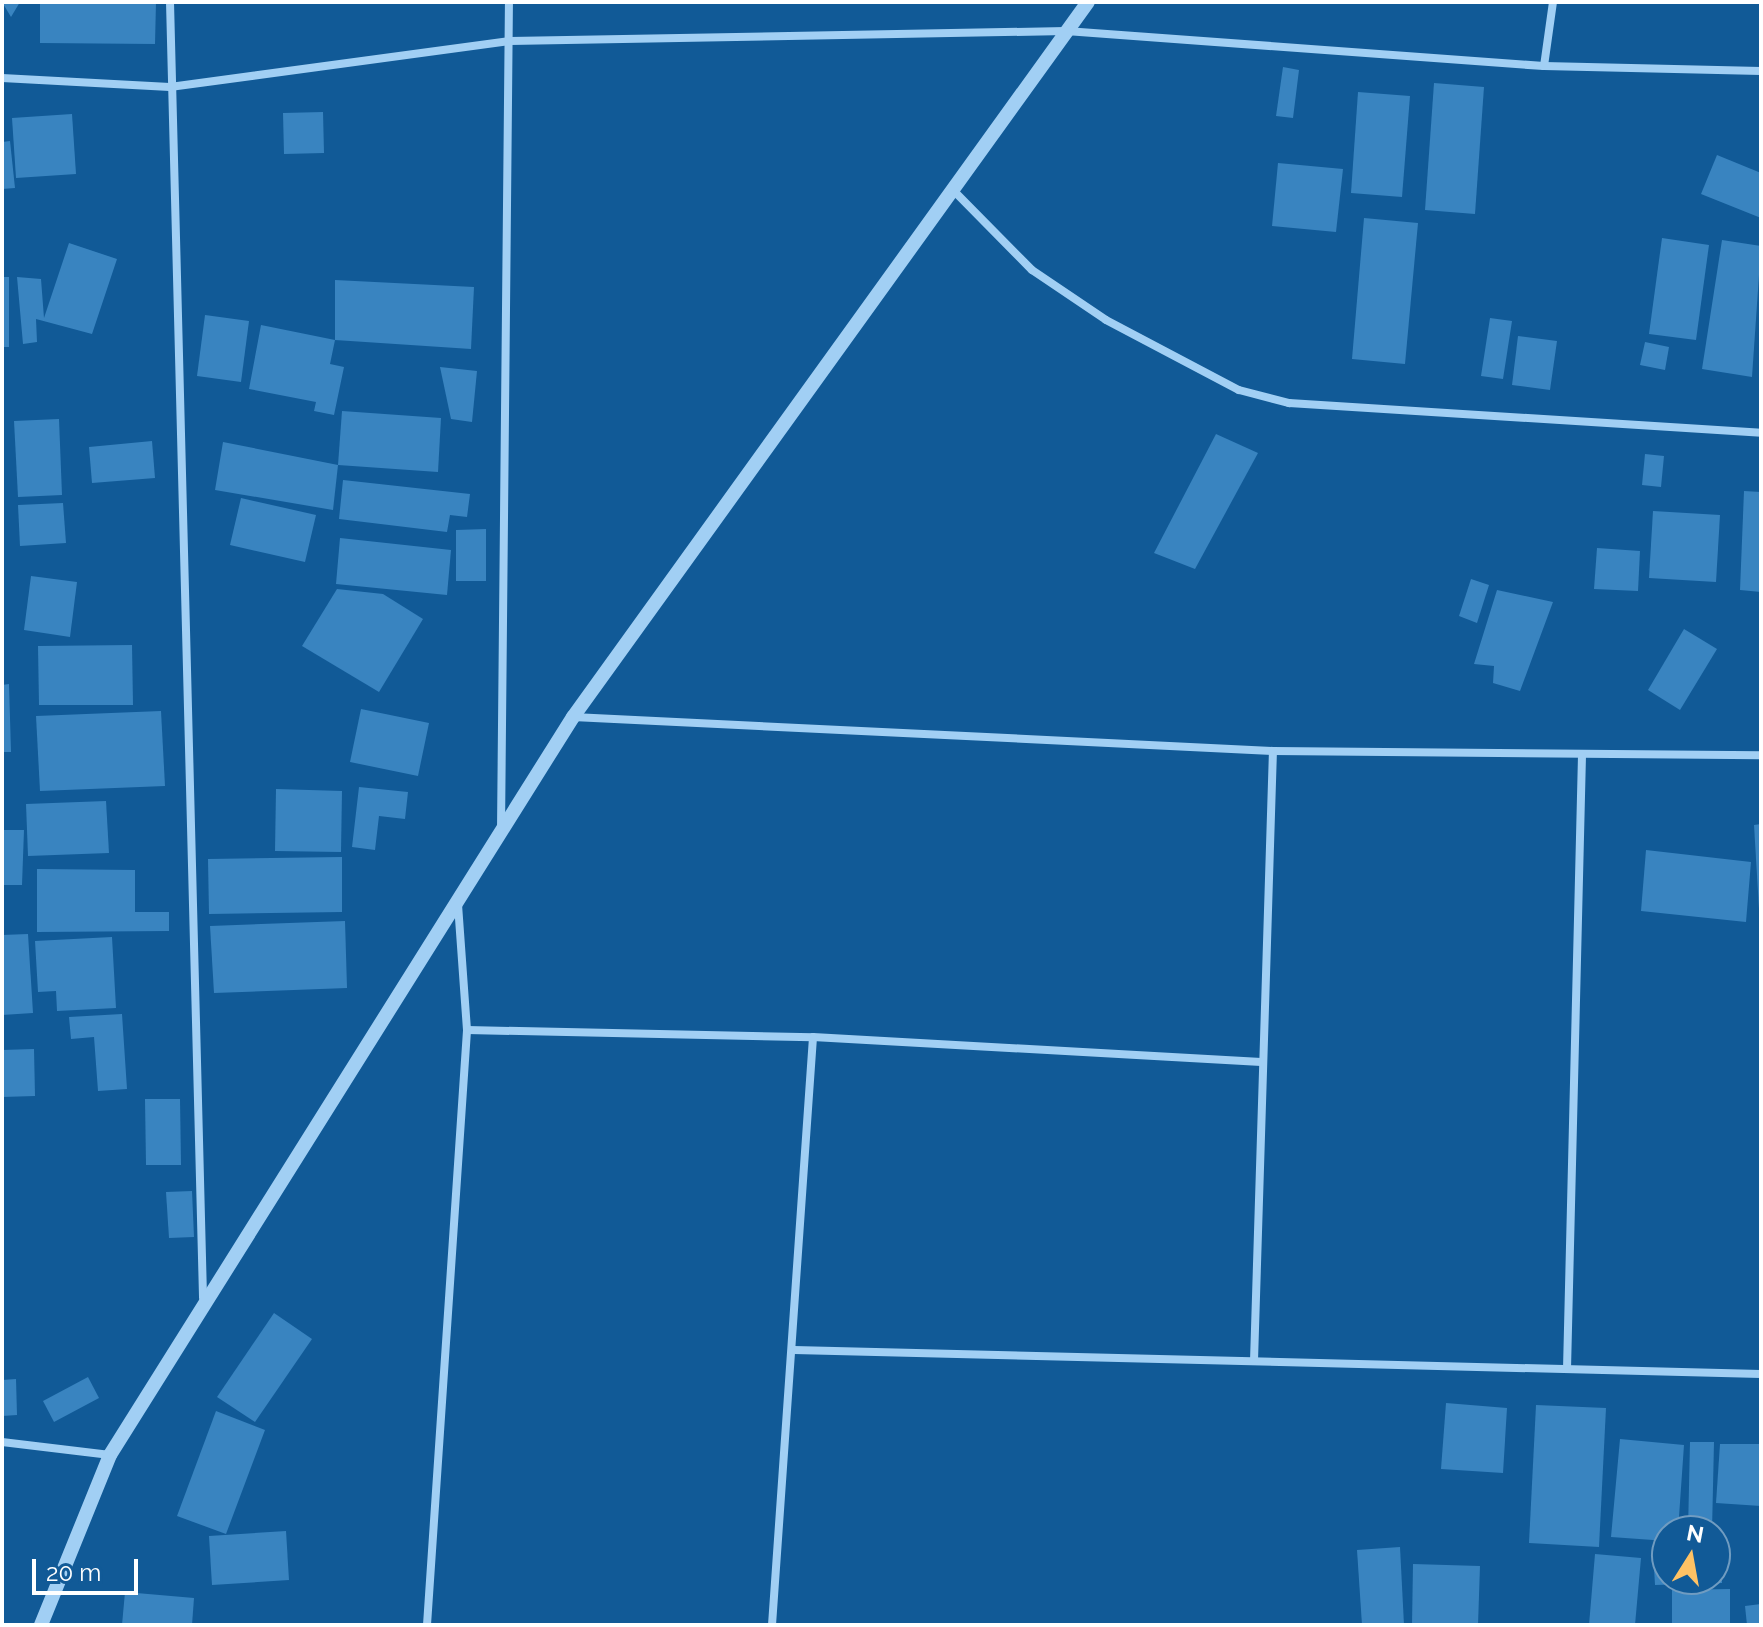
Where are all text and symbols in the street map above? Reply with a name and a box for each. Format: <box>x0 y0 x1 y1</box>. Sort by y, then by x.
north arrow <box>1651 1515 1731 1595</box>
text: N <box>1684 1519 1706 1548</box>
scale bar <box>36 1543 142 1593</box>
text: 20 m <box>46 1558 101 1587</box>

